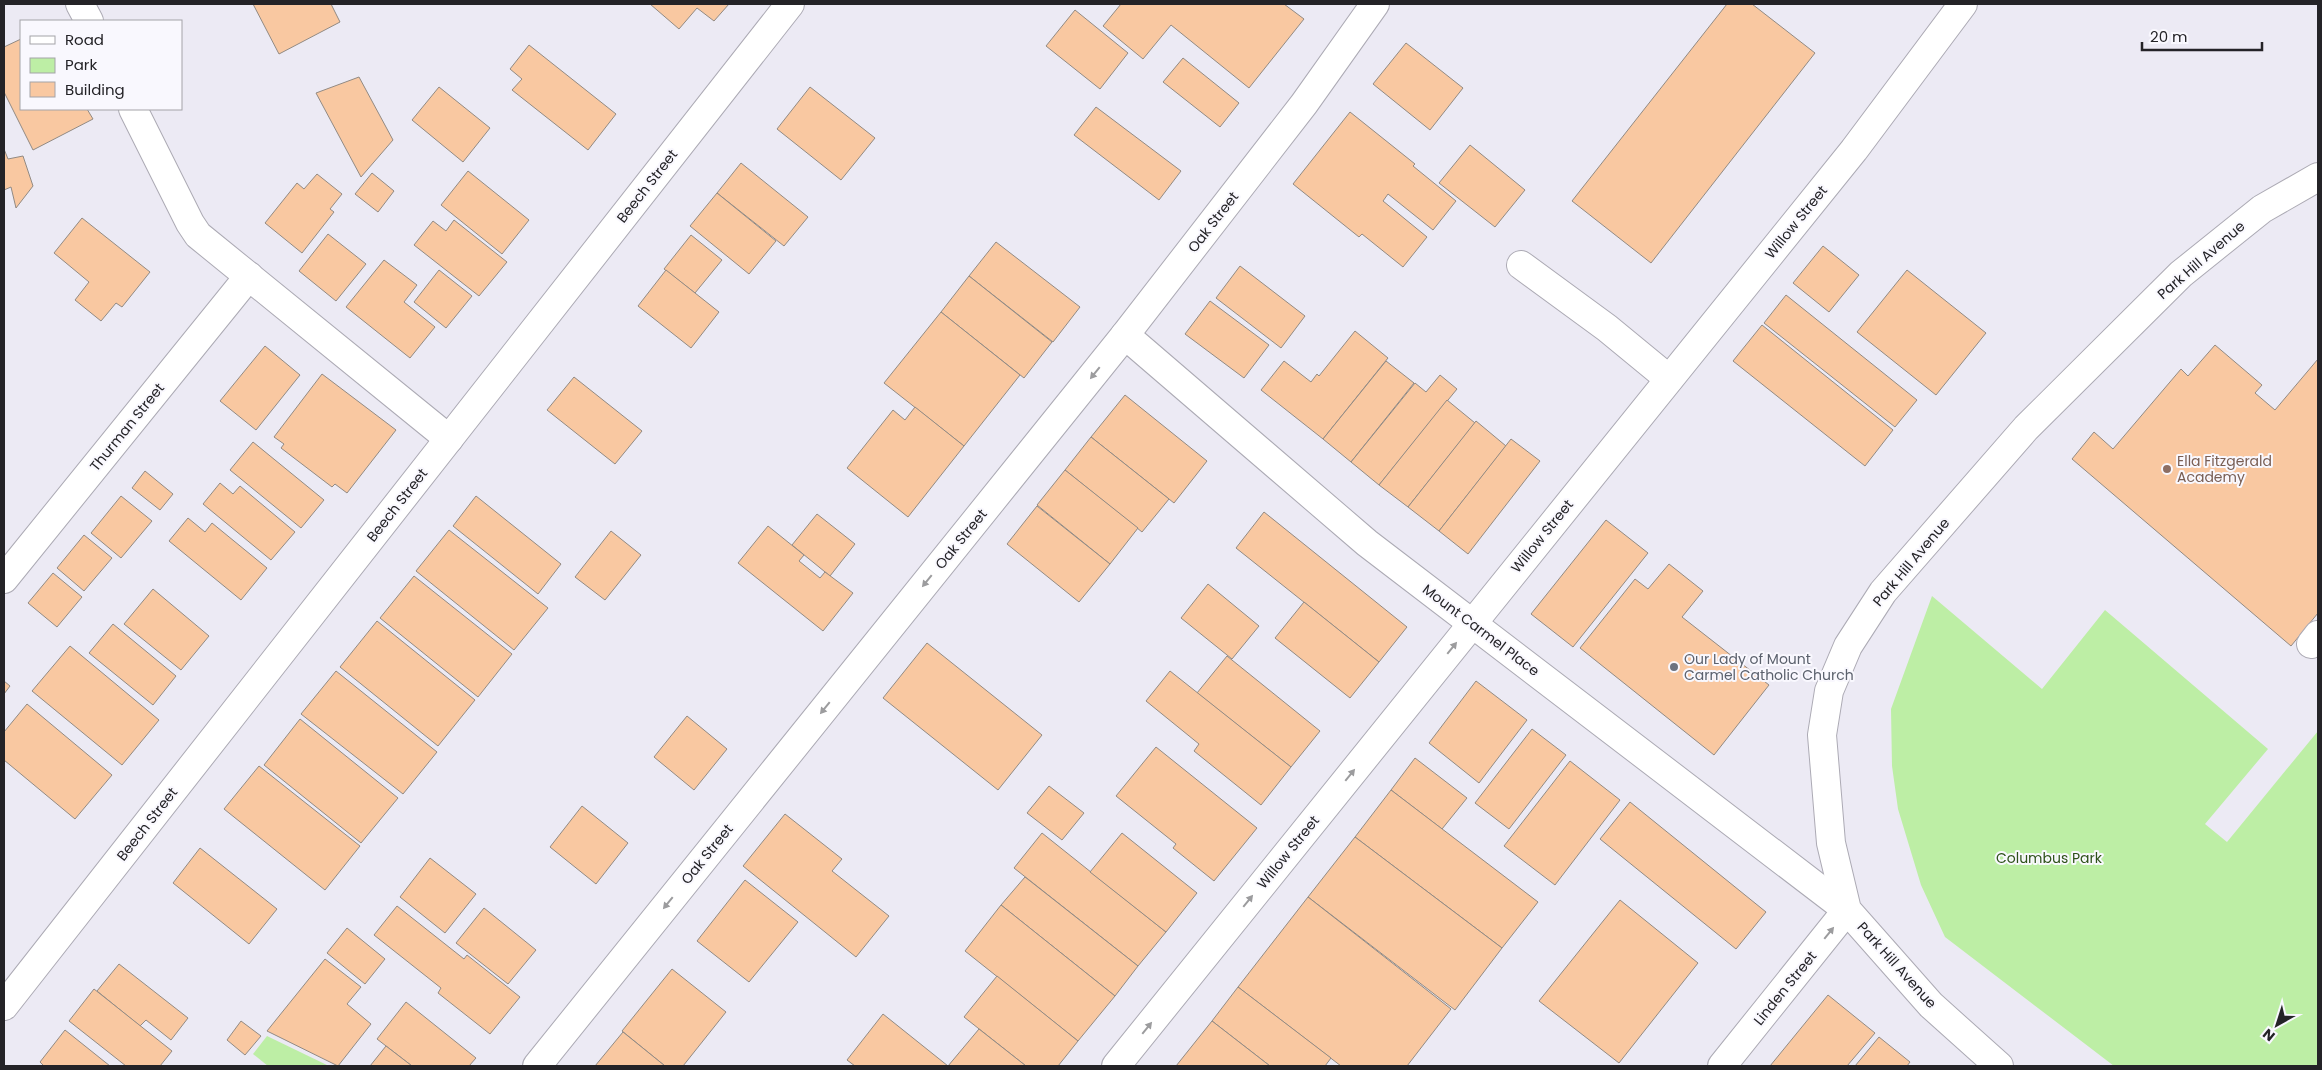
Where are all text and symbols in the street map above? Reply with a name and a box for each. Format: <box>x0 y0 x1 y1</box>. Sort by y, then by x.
legend <box>20 20 182 110</box>
scale bar <box>2142 20 2262 52</box>
text: 20 m <box>2150 26 2188 47</box>
text: Road <box>65 29 104 50</box>
text: Park <box>65 54 97 75</box>
text: Building <box>65 79 125 100</box>
street label: Beech Street <box>612 145 682 227</box>
street label: Willow Street <box>1760 181 1832 263</box>
street label: Oak Street <box>1183 187 1243 257</box>
street label: Park Hill Avenue <box>2153 216 2249 304</box>
one-way arrow <box>1089 366 1100 379</box>
street label: Thurman Street <box>85 379 169 475</box>
place label: Ella Fitzgerald Academy <box>2177 451 2272 487</box>
marker: Ella Fitzgerald Academy <box>2161 463 2173 475</box>
street label: Beech Street <box>362 464 432 546</box>
street label: Willow Street <box>1506 495 1578 577</box>
street label: Oak Street <box>930 505 992 573</box>
street label: Park Hill Avenue <box>1868 513 1954 611</box>
one-way arrow <box>922 574 933 587</box>
street label: Mount Carmel Place <box>1418 579 1544 681</box>
one-way arrow <box>1446 642 1457 655</box>
place label: Our Lady of Mount Carmel Catholic Church <box>1684 649 1854 685</box>
marker: Our Lady of Mount Carmel Catholic Church <box>1668 661 1680 673</box>
one-way arrow <box>820 701 831 714</box>
one-way arrow <box>1345 768 1355 781</box>
street label: Beech Street <box>112 783 182 865</box>
street label: Willow Street <box>1252 811 1324 893</box>
street label: Oak Street <box>676 820 738 888</box>
park label: Columbus Park <box>1996 848 2103 868</box>
one-way arrow <box>1243 895 1254 908</box>
one-way arrow <box>663 896 674 909</box>
street label: Park Hill Avenue <box>1853 917 1941 1013</box>
one-way arrow <box>1824 927 1835 940</box>
street label: Linden Street <box>1749 947 1821 1029</box>
north arrow <box>2252 1000 2302 1050</box>
one-way arrow <box>1141 1022 1152 1035</box>
text: N <box>2258 1024 2279 1046</box>

